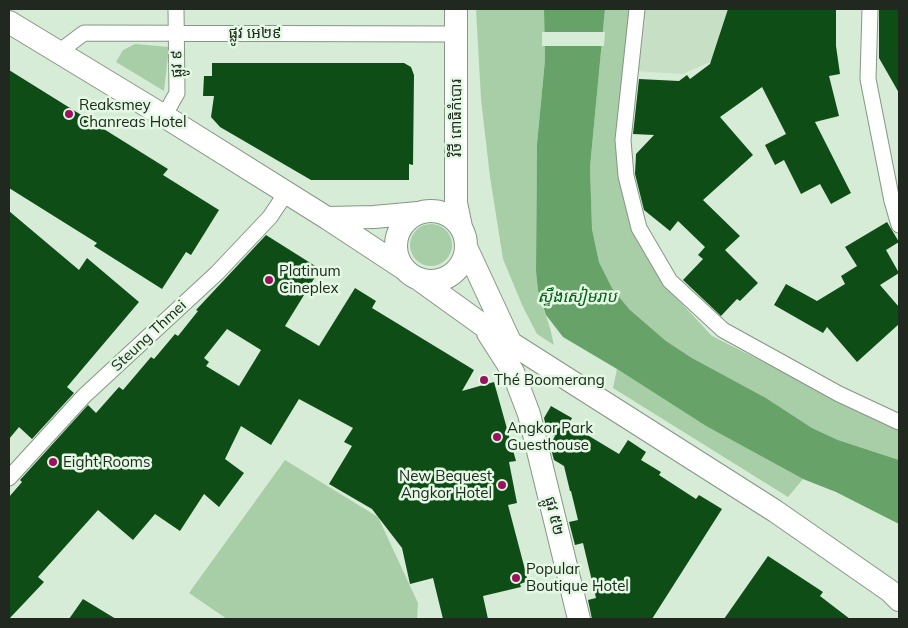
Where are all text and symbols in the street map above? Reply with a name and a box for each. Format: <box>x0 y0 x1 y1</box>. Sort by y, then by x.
street label: ផ្លូវ អេ២៩ <box>229 24 281 42</box>
street label: ផ្លូវ ៩ <box>168 50 186 78</box>
street label: វិថី ពោធិកំបោរ <box>447 79 465 157</box>
place label: Reaksmey Chanreas Hotel <box>79 96 187 131</box>
marker: Reaksmey Chanreas Hotel <box>63 108 75 120</box>
place label: Platinum Cineplex <box>279 262 341 297</box>
marker: Platinum Cineplex <box>263 274 275 286</box>
water label: ស្ទឹងសៀមរាប <box>537 287 617 307</box>
street label: Steung Thmei <box>108 297 190 375</box>
place label: Thé Boomerang <box>494 371 605 389</box>
marker: Thé Boomerang <box>478 374 490 386</box>
place label: Angkor Park Guesthouse <box>507 419 593 454</box>
marker: Angkor Park Guesthouse <box>491 431 503 443</box>
place label: Eight Rooms <box>63 453 150 471</box>
marker: Eight Rooms <box>47 456 59 468</box>
place label: New Bequest Angkor Hotel <box>399 467 492 502</box>
marker: New Bequest Angkor Hotel <box>496 479 508 491</box>
street label: ផ្លូវ ៥២ <box>541 495 567 537</box>
place label: Popular Boutique Hotel <box>526 560 629 595</box>
marker: Popular Boutique Hotel <box>510 572 522 584</box>

